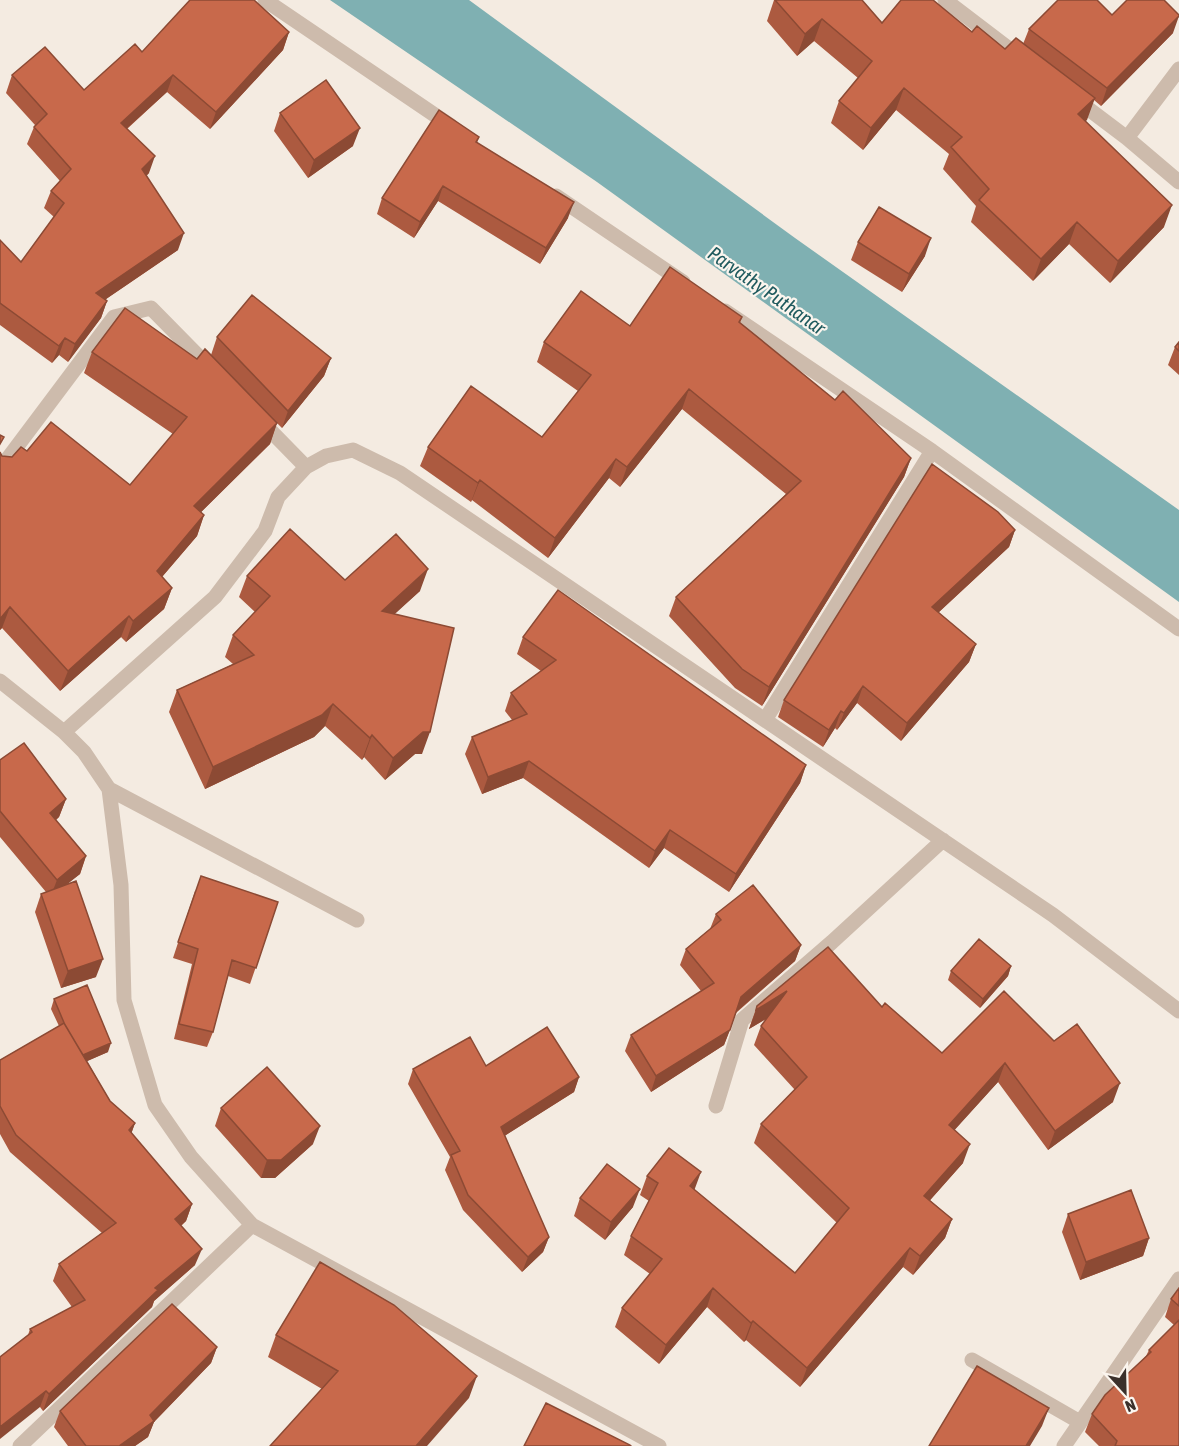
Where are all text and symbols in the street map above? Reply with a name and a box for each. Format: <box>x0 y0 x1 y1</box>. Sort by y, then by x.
water label: Parvathy Puthanar <box>704 241 831 340</box>
north arrow <box>1095 1362 1155 1422</box>
text: N <box>1123 1396 1138 1416</box>

